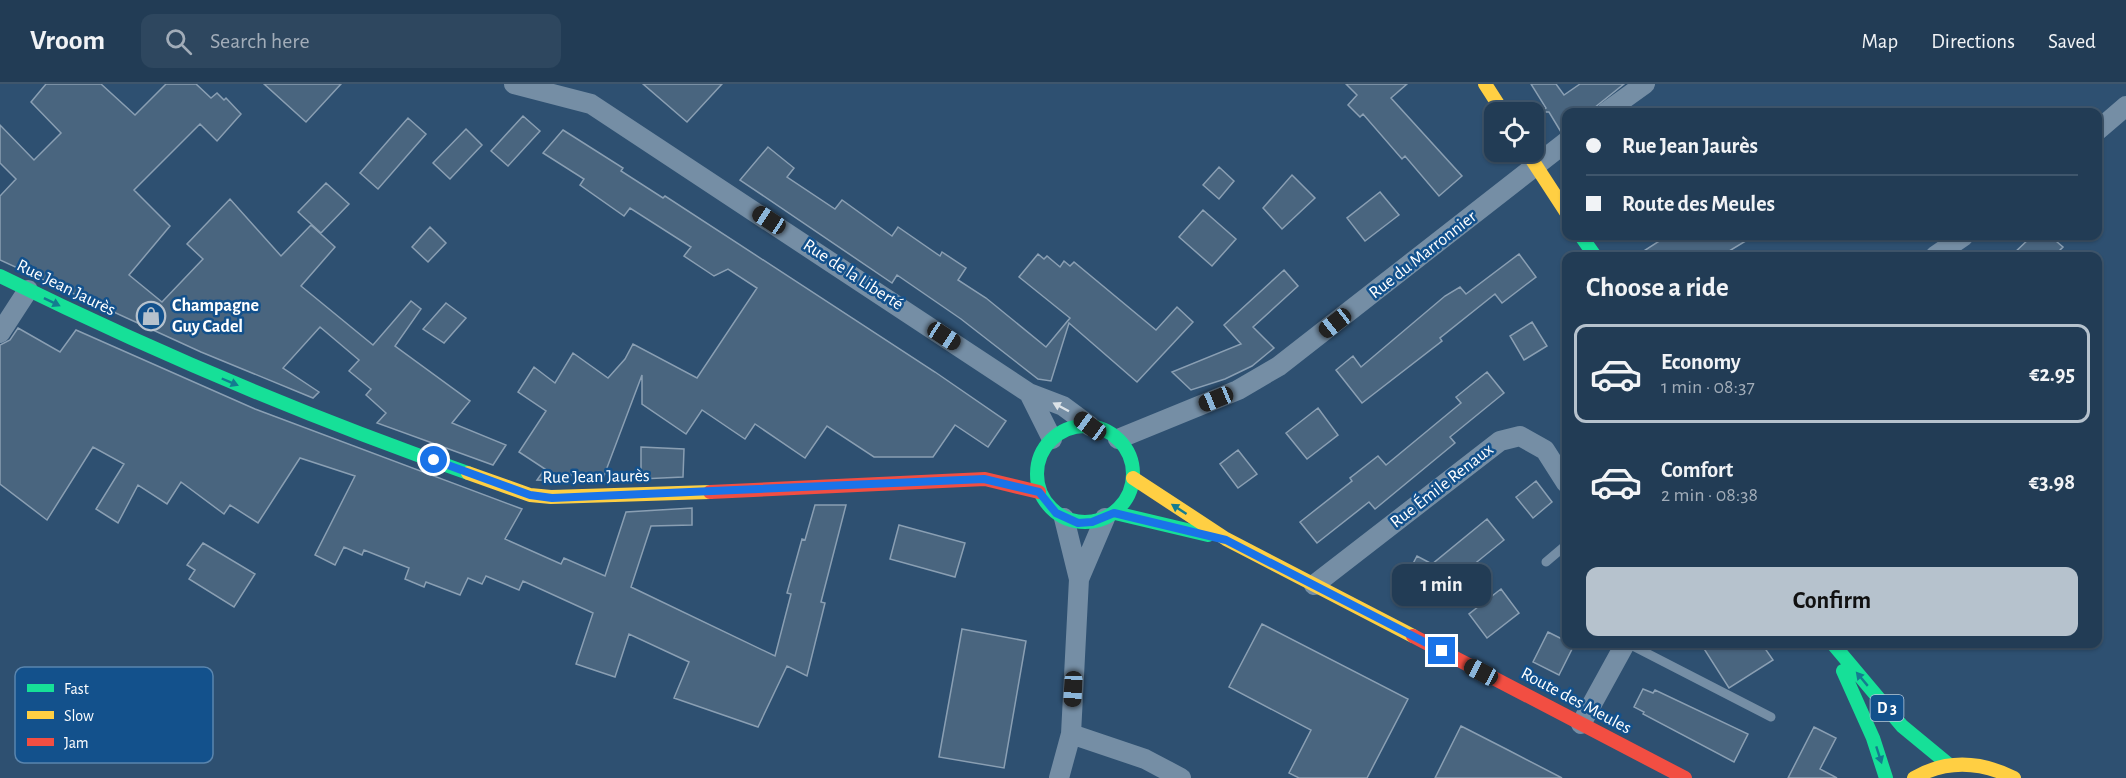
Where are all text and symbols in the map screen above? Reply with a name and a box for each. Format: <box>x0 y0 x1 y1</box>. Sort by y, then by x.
search box <box>141 14 561 68</box>
icon: search <box>162 25 195 58</box>
text: Vroom <box>30 27 105 55</box>
text: Search here <box>210 30 310 52</box>
text: Map <box>1862 31 1898 52</box>
text: Directions <box>1931 31 2015 52</box>
text: Saved <box>2048 31 2096 52</box>
map controls <box>1484 102 1544 162</box>
button: locate <box>1484 102 1544 162</box>
text: Rue Jean Jaurès <box>1622 135 1758 157</box>
text: Route des Meules <box>1622 193 1775 215</box>
car <box>749 203 789 237</box>
street label: Rue du Marronnier <box>1366 208 1480 302</box>
street label: Rue de la Liberté <box>800 236 906 314</box>
street label: Rue Jean Jaurès <box>14 256 118 320</box>
text: Choose a ride <box>1586 274 1729 301</box>
place label: Champagne Guy Cadel <box>172 297 259 336</box>
one-way arrow <box>44 298 61 307</box>
shop icon: Champagne Guy Cadel <box>135 300 167 332</box>
car <box>1315 305 1355 341</box>
car <box>924 319 964 353</box>
icon: car <box>1589 347 1643 401</box>
text: Economy <box>1661 351 1741 373</box>
text: €2.95 <box>2029 363 2075 385</box>
one-way arrow <box>222 377 240 387</box>
text: 1 min · 08:37 <box>1661 377 1755 397</box>
car <box>1196 384 1236 414</box>
one-way arrow <box>1052 402 1069 412</box>
car <box>1070 408 1110 444</box>
street label: Rue Émile Renaux <box>1385 438 1497 532</box>
route start <box>420 446 447 473</box>
icon: car <box>1589 455 1643 509</box>
text: Comfort <box>1661 459 1733 481</box>
street label: Rue Jean Jaurès <box>542 467 650 487</box>
text: €3.98 <box>2029 471 2075 493</box>
text: 2 min · 08:38 <box>1661 485 1758 505</box>
one-way arrow <box>1172 503 1188 515</box>
callout: 1 min <box>1392 564 1492 606</box>
button: Confirm <box>1586 567 2078 636</box>
text: 1 min <box>1420 575 1463 595</box>
route end <box>1428 637 1455 664</box>
car <box>1461 656 1501 688</box>
street label: Route des Meules <box>1518 664 1634 738</box>
legend <box>15 667 213 763</box>
car <box>1063 671 1083 707</box>
one-way arrow <box>1856 671 1869 687</box>
text: Fast <box>64 681 89 697</box>
road number: D 3 <box>1870 695 1904 721</box>
text: Slow <box>64 708 94 724</box>
text: Jam <box>64 735 89 751</box>
one-way arrow <box>1874 746 1884 764</box>

